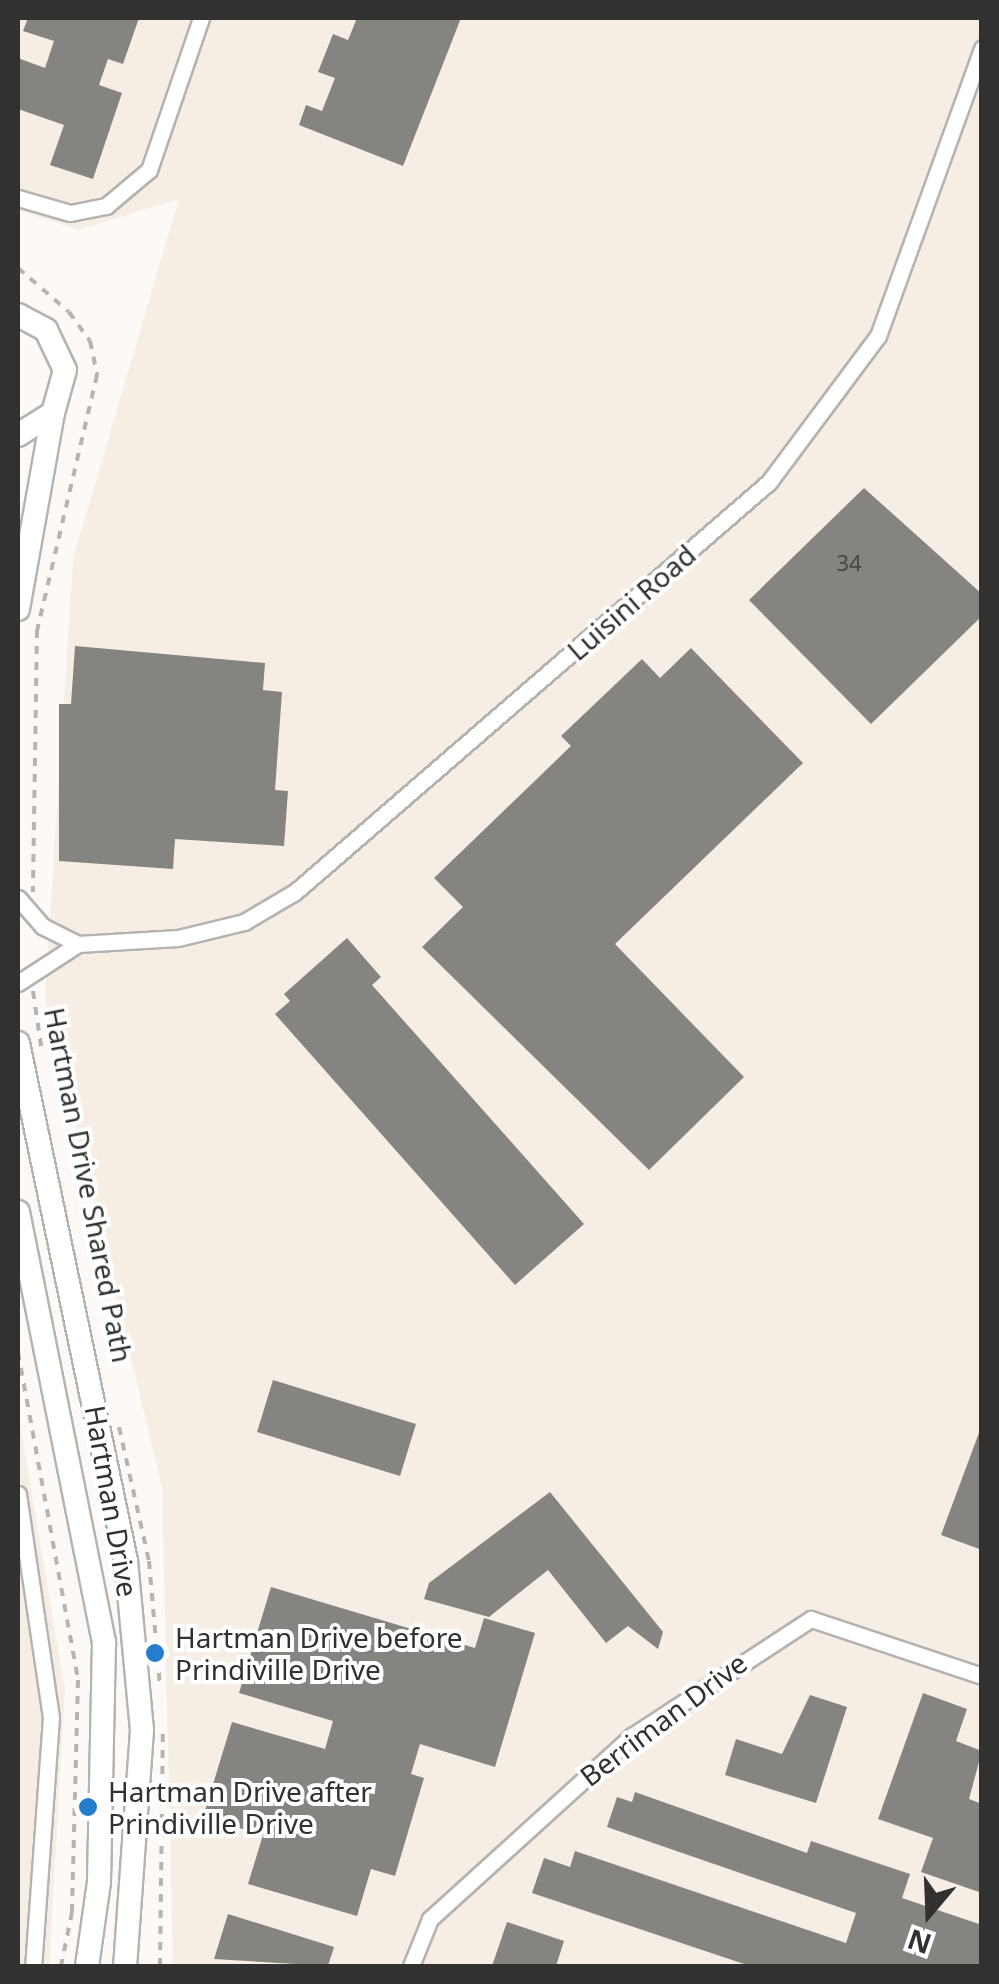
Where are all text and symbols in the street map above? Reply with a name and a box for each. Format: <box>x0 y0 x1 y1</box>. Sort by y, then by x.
street label: Luisini Road <box>560 537 702 667</box>
house number: 34 <box>836 550 862 576</box>
street label: Hartman Drive Shared Path <box>38 1005 140 1365</box>
street label: Hartman Drive <box>79 1403 145 1599</box>
place label: Hartman Drive before Prindiville Drive <box>175 1620 463 1686</box>
marker: Hartman Drive before Prindiville Drive <box>144 1642 166 1664</box>
street label: Berriman Drive <box>573 1645 753 1793</box>
place label: Hartman Drive after Prindiville Drive <box>108 1774 372 1840</box>
marker: Hartman Drive after Prindiville Drive <box>77 1796 99 1818</box>
north arrow <box>879 1864 979 1964</box>
text: N <box>902 1921 936 1964</box>

